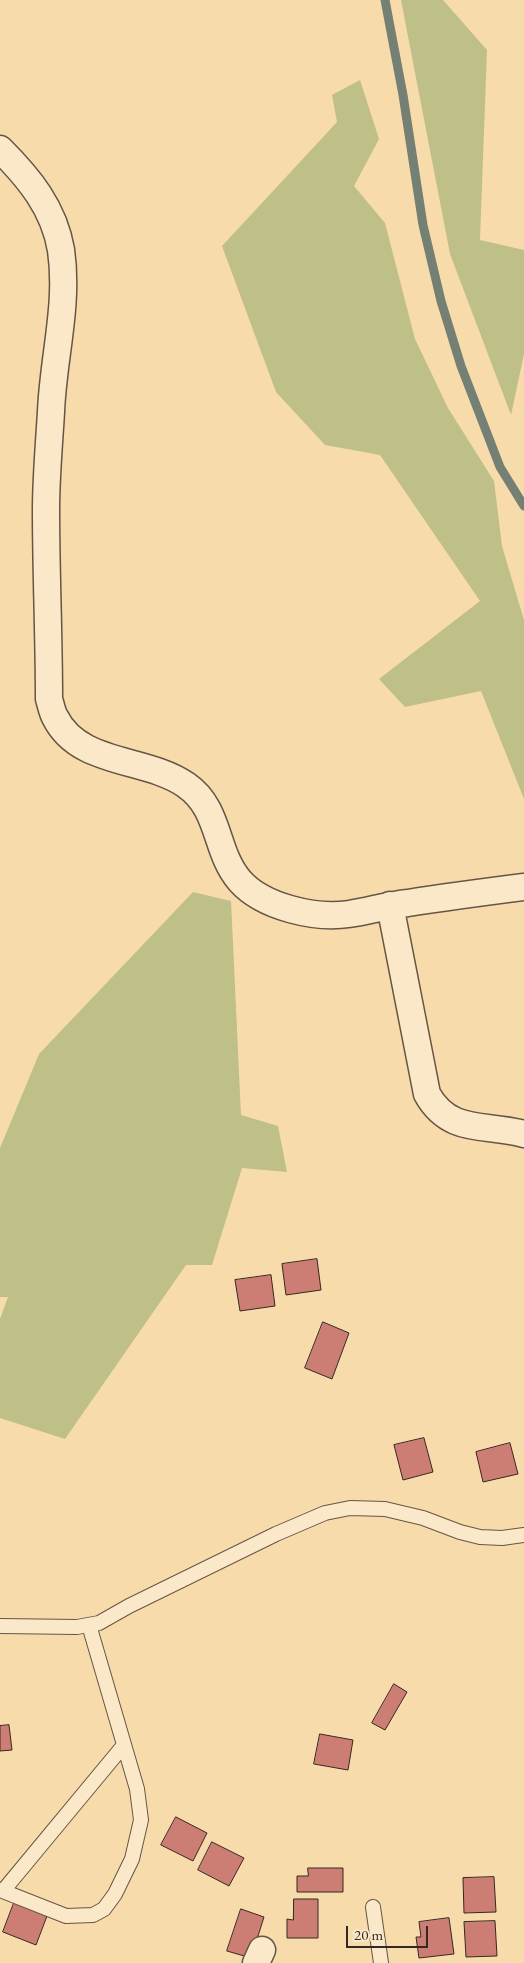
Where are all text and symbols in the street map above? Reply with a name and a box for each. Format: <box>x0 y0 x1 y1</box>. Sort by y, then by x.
scale bar <box>349 1916 432 1948</box>
text: 20 m <box>354 1925 383 1944</box>

